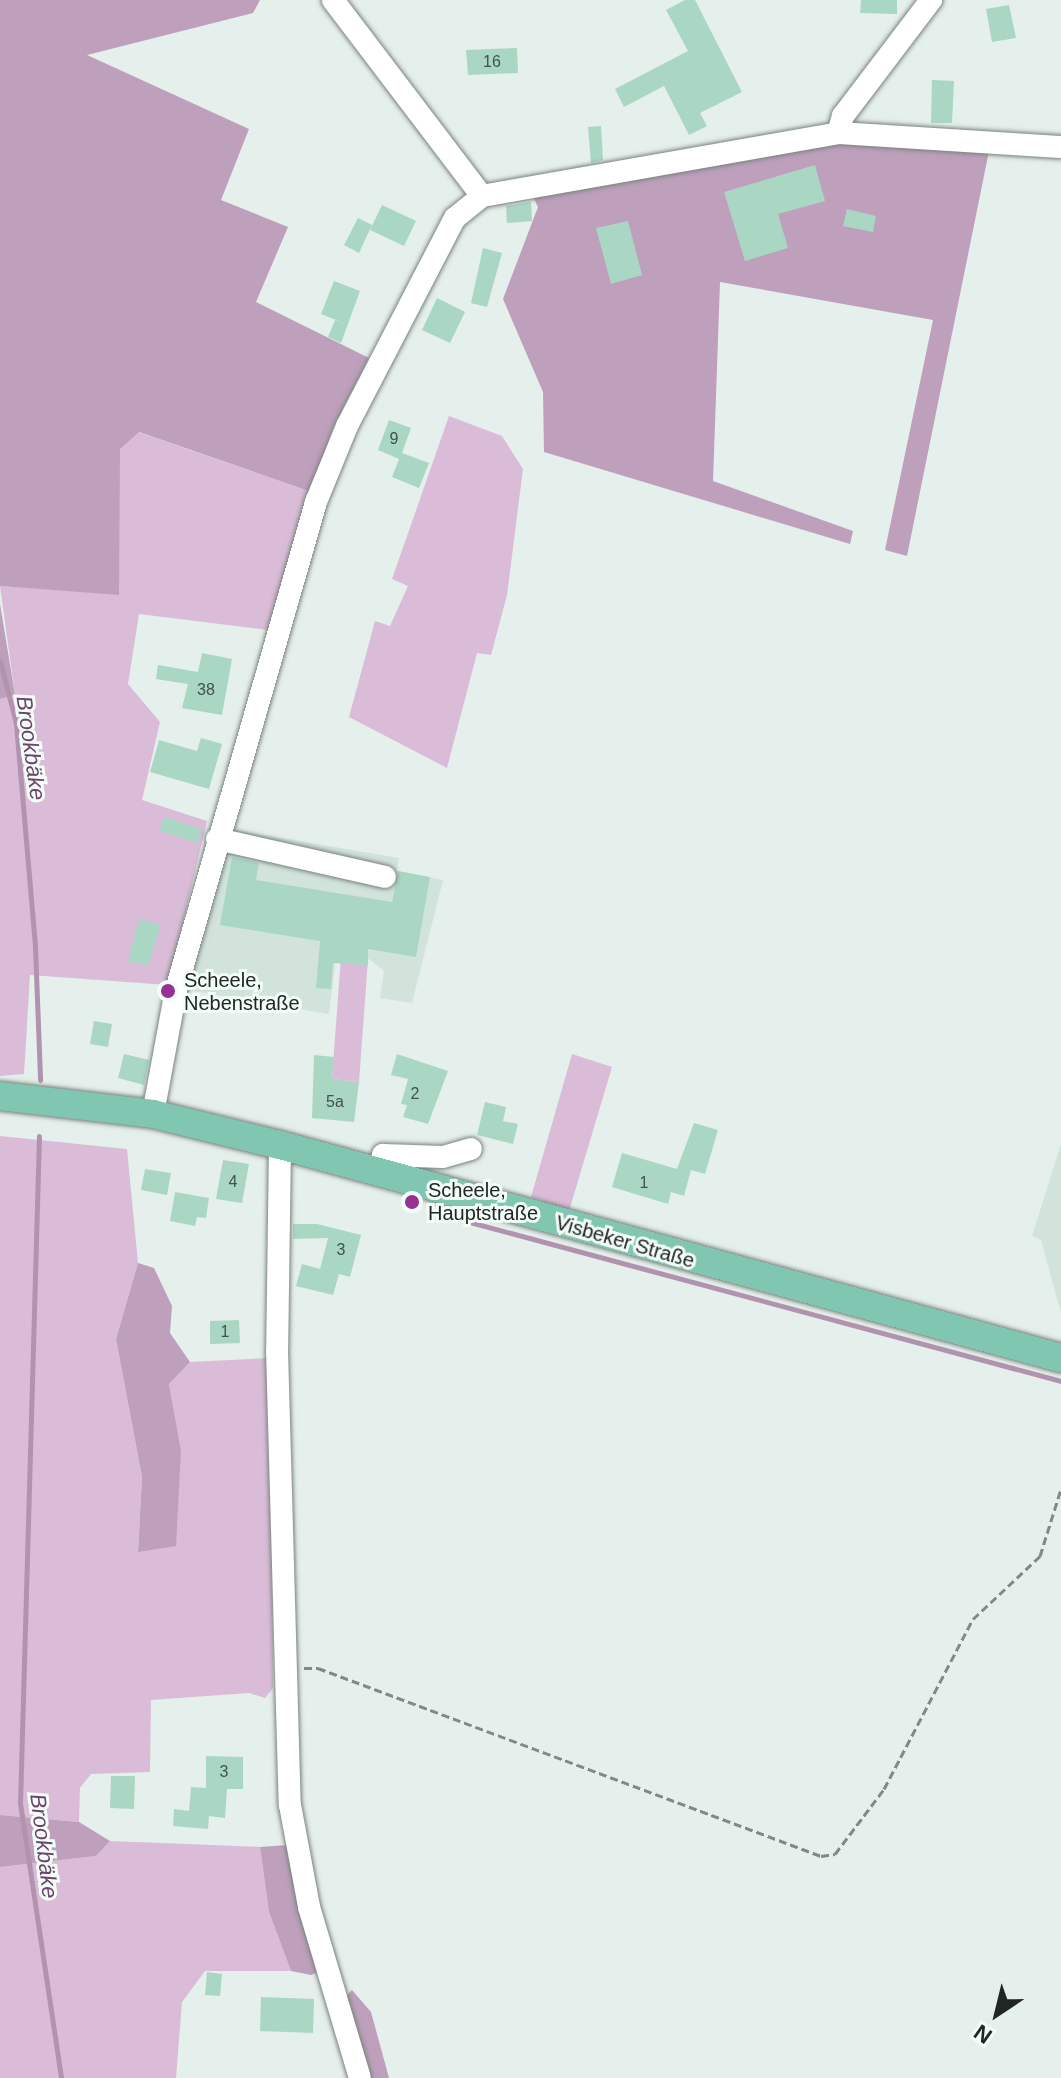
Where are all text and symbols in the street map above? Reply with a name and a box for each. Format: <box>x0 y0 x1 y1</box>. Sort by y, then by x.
house number: 16 <box>483 52 501 72</box>
house number: 9 <box>390 429 398 449</box>
house number: 38 <box>197 680 215 700</box>
water label: Brookbäke <box>11 694 51 802</box>
place label: Scheele, Nebenstraße <box>184 968 300 1015</box>
marker: Scheele, Nebenstraße <box>159 982 177 1000</box>
house number: 2 <box>411 1084 419 1104</box>
house number: 5a <box>326 1092 344 1112</box>
house number: 4 <box>229 1172 237 1192</box>
house number: 1 <box>640 1173 648 1193</box>
place label: Scheele, Hauptstraße <box>428 1178 538 1225</box>
marker: Scheele, Hauptstraße <box>403 1193 421 1211</box>
street label: Visbeker Straße <box>553 1211 697 1273</box>
house number: 3 <box>337 1240 345 1260</box>
house number: 1 <box>221 1322 229 1342</box>
house number: 3 <box>220 1762 228 1782</box>
water label: Brookbäke <box>24 1792 64 1900</box>
north arrow <box>957 1974 1037 2054</box>
text: N <box>969 2019 997 2049</box>

